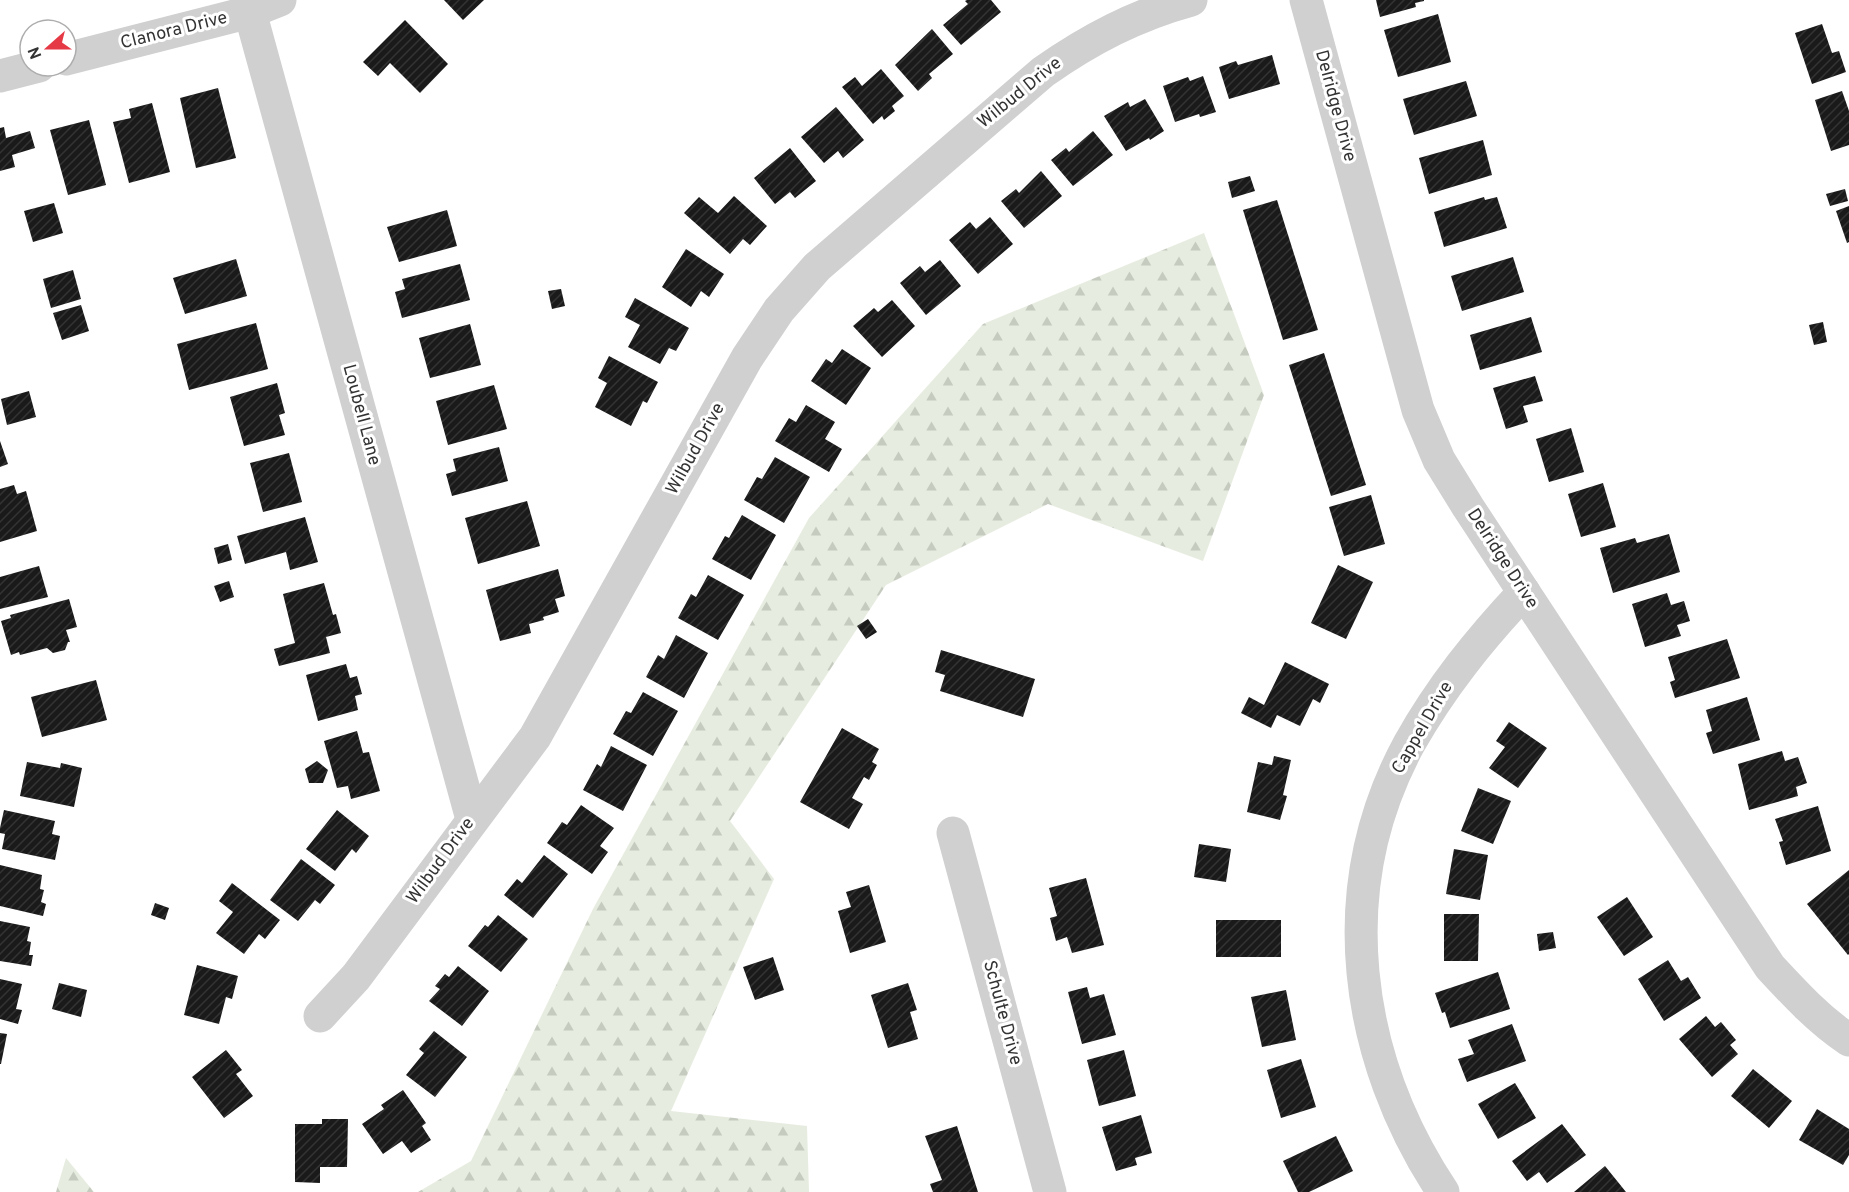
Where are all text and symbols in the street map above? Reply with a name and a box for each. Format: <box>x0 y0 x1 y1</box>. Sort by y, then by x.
street label: Clanora Drive <box>118 7 230 55</box>
north arrow <box>18 18 78 78</box>
text: N <box>24 44 47 62</box>
street label: Delridge Drive <box>1309 48 1361 164</box>
street label: Wilbud Drive <box>973 52 1067 134</box>
street label: Loubell Lane <box>336 362 386 468</box>
street label: Wilbud Drive <box>661 399 731 499</box>
street label: Delridge Drive <box>1461 505 1543 613</box>
street label: Cappel Drive <box>1387 678 1459 778</box>
street label: Wilbud Drive <box>402 813 480 909</box>
street label: Schulte Drive <box>977 958 1027 1068</box>

